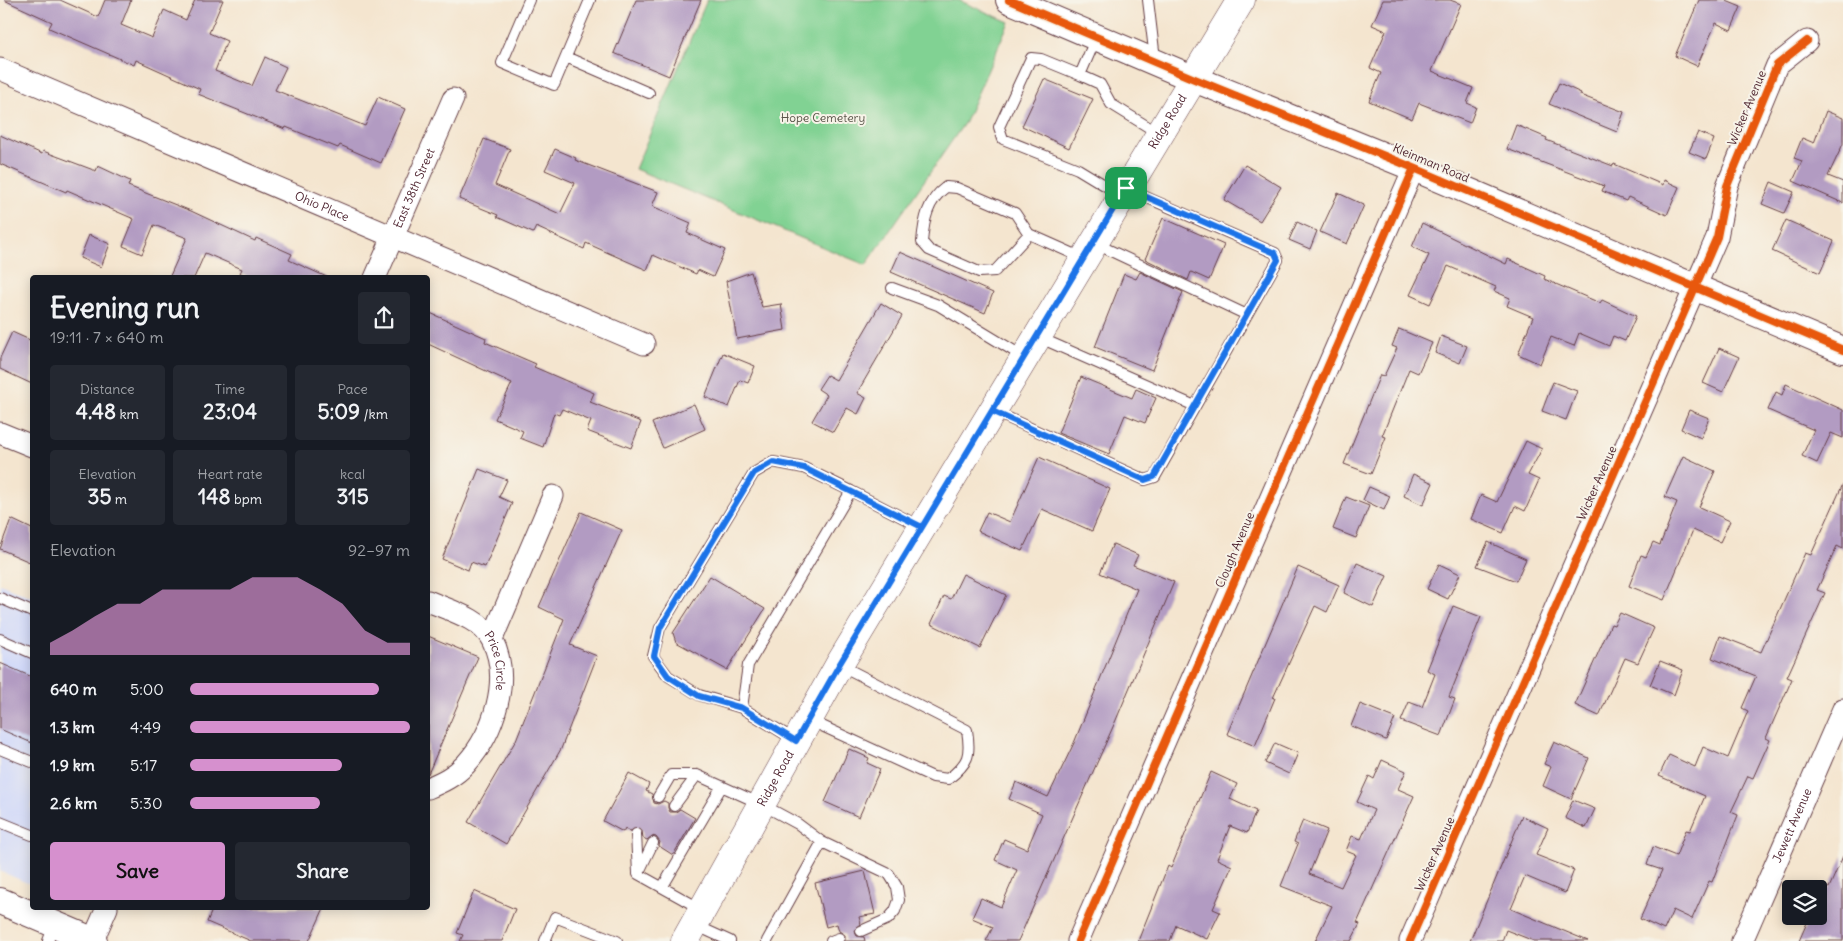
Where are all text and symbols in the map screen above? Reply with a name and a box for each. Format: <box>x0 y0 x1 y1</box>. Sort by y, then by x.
street label: Wicker Avenue <box>1724 68 1769 148</box>
street label: Ridge Road <box>1145 91 1189 152</box>
park label: Hope Cemetery <box>781 110 865 125</box>
street label: Kleinman Road <box>1391 140 1472 185</box>
street label: East 38th Street <box>390 146 438 230</box>
pin <box>1105 167 1147 209</box>
icon: arrive <box>1112 174 1140 202</box>
street label: Ohio Place <box>293 188 352 224</box>
text: Evening run <box>50 290 200 326</box>
button: share <box>358 292 410 344</box>
text: 19:11 · 7 × 640 m <box>50 327 163 347</box>
text: Distance <box>80 380 135 398</box>
text: Time <box>215 380 245 398</box>
text: Pace <box>337 380 368 398</box>
text: 4.48 <box>76 398 116 425</box>
text: 23:04 <box>203 398 257 425</box>
text: 5:09 <box>317 398 360 425</box>
text: km <box>116 405 139 423</box>
text: /km <box>360 405 388 423</box>
street label: Wicker Avenue <box>1573 443 1620 522</box>
text: Elevation <box>79 465 136 483</box>
text: Heart rate <box>198 465 262 483</box>
text: kcal <box>340 465 365 483</box>
text: 35 <box>88 483 112 510</box>
text: 148 <box>198 483 231 510</box>
text: 315 <box>337 483 369 510</box>
text: m <box>112 490 127 508</box>
text: bpm <box>231 490 262 508</box>
street label: Clough Avenue <box>1212 510 1257 590</box>
text: Elevation <box>50 540 116 560</box>
text: 92–97 m <box>348 540 410 560</box>
street label: Price Circle <box>481 628 509 691</box>
text: 640 m <box>50 679 97 699</box>
text: 5:00 <box>130 679 164 699</box>
text: 1.3 km <box>50 717 95 737</box>
text: 4:49 <box>130 717 161 737</box>
street label: Ridge Road <box>754 748 797 809</box>
text: 1.9 km <box>50 755 95 775</box>
text: 5:17 <box>130 755 157 775</box>
street label: Jewett Avenue <box>1769 786 1815 865</box>
text: 2.6 km <box>50 793 97 813</box>
text: 5:30 <box>130 793 162 813</box>
street label: Wicker Avenue <box>1411 814 1458 893</box>
button: Save <box>50 842 225 900</box>
button: Share <box>235 842 410 900</box>
map controls <box>1782 880 1827 925</box>
button: layers <box>1782 880 1827 925</box>

